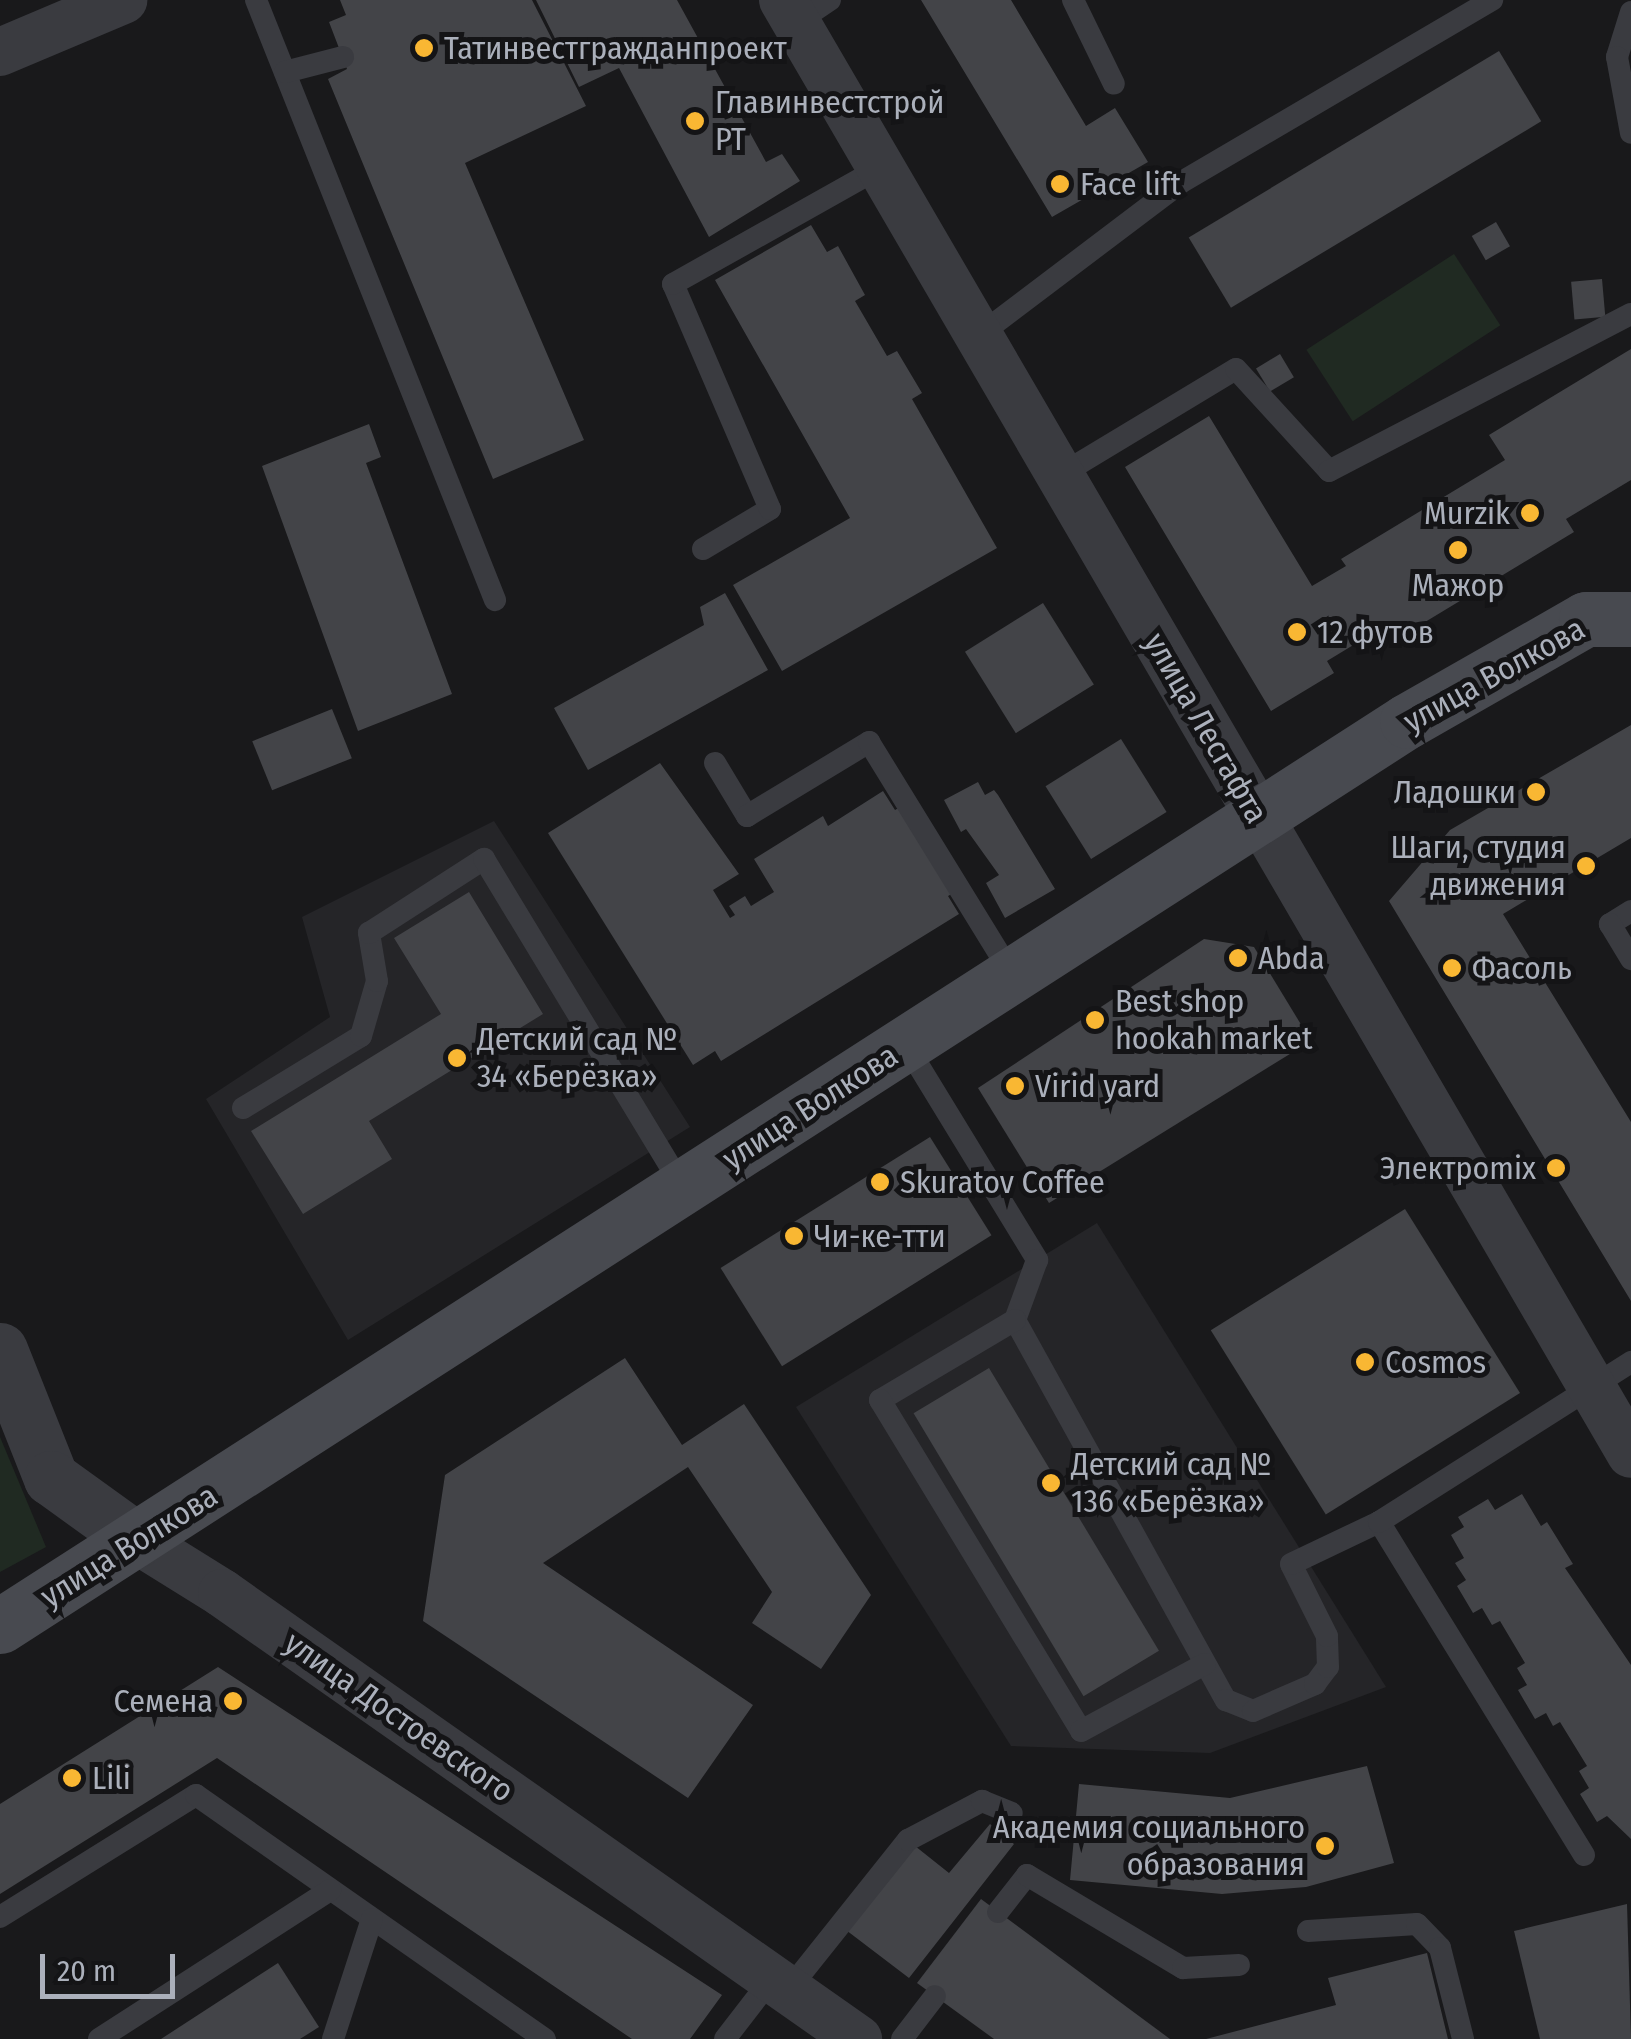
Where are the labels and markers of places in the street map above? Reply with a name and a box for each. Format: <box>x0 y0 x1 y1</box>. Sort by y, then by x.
place label: Татинвестгражданпроект <box>444 29 787 67</box>
marker: Татинвестгражданпроект <box>413 37 435 59</box>
place label: Главинвестстрой РТ <box>715 84 944 159</box>
marker: Главинвестстрой РТ <box>684 110 706 132</box>
place label: Face lift <box>1080 165 1181 203</box>
marker: Face lift <box>1049 173 1071 195</box>
place label: Murzik <box>1424 494 1510 532</box>
marker: Murzik <box>1519 502 1541 524</box>
marker: Мажор <box>1447 539 1469 561</box>
place label: Мажор <box>1412 566 1504 604</box>
place label: 12 футов <box>1317 613 1434 651</box>
marker: 12 футов <box>1286 621 1308 643</box>
place label: Ладошки <box>1394 773 1516 811</box>
marker: Ладошки <box>1525 781 1547 803</box>
place label: Шаги, студия движения <box>1390 829 1566 904</box>
marker: Шаги, студия движения <box>1575 855 1597 877</box>
place label: Abda <box>1258 939 1325 977</box>
marker: Abda <box>1227 947 1249 969</box>
place label: Фасоль <box>1472 949 1572 987</box>
marker: Фасоль <box>1441 957 1463 979</box>
place label: Best shop hookah market <box>1115 983 1312 1058</box>
marker: Best shop hookah market <box>1084 1009 1106 1031</box>
place label: Детский сад № 34 «Берёзка» <box>477 1021 678 1096</box>
marker: Детский сад № 34 «Берёзка» <box>446 1047 468 1069</box>
place label: Virid yard <box>1035 1067 1160 1105</box>
marker: Virid yard <box>1004 1075 1026 1097</box>
place label: Электроmix <box>1380 1149 1536 1187</box>
marker: Электроmix <box>1545 1157 1567 1179</box>
place label: Skuratov Coffee <box>900 1163 1105 1201</box>
marker: Skuratov Coffee <box>869 1171 891 1193</box>
place label: Чи-ке-тти <box>814 1217 946 1255</box>
marker: Чи-ке-тти <box>783 1225 805 1247</box>
place label: Cosmos <box>1385 1343 1486 1381</box>
marker: Cosmos <box>1354 1351 1376 1373</box>
place label: Детский сад № 136 «Берёзка» <box>1071 1446 1272 1521</box>
marker: Детский сад № 136 «Берёзка» <box>1040 1472 1062 1494</box>
place label: Семена <box>114 1682 213 1720</box>
marker: Семена <box>222 1690 244 1712</box>
place label: Lili <box>92 1759 131 1797</box>
marker: Lili <box>61 1767 83 1789</box>
place label: Академия социального образования <box>993 1809 1305 1884</box>
marker: Академия социального образования <box>1314 1835 1336 1857</box>

